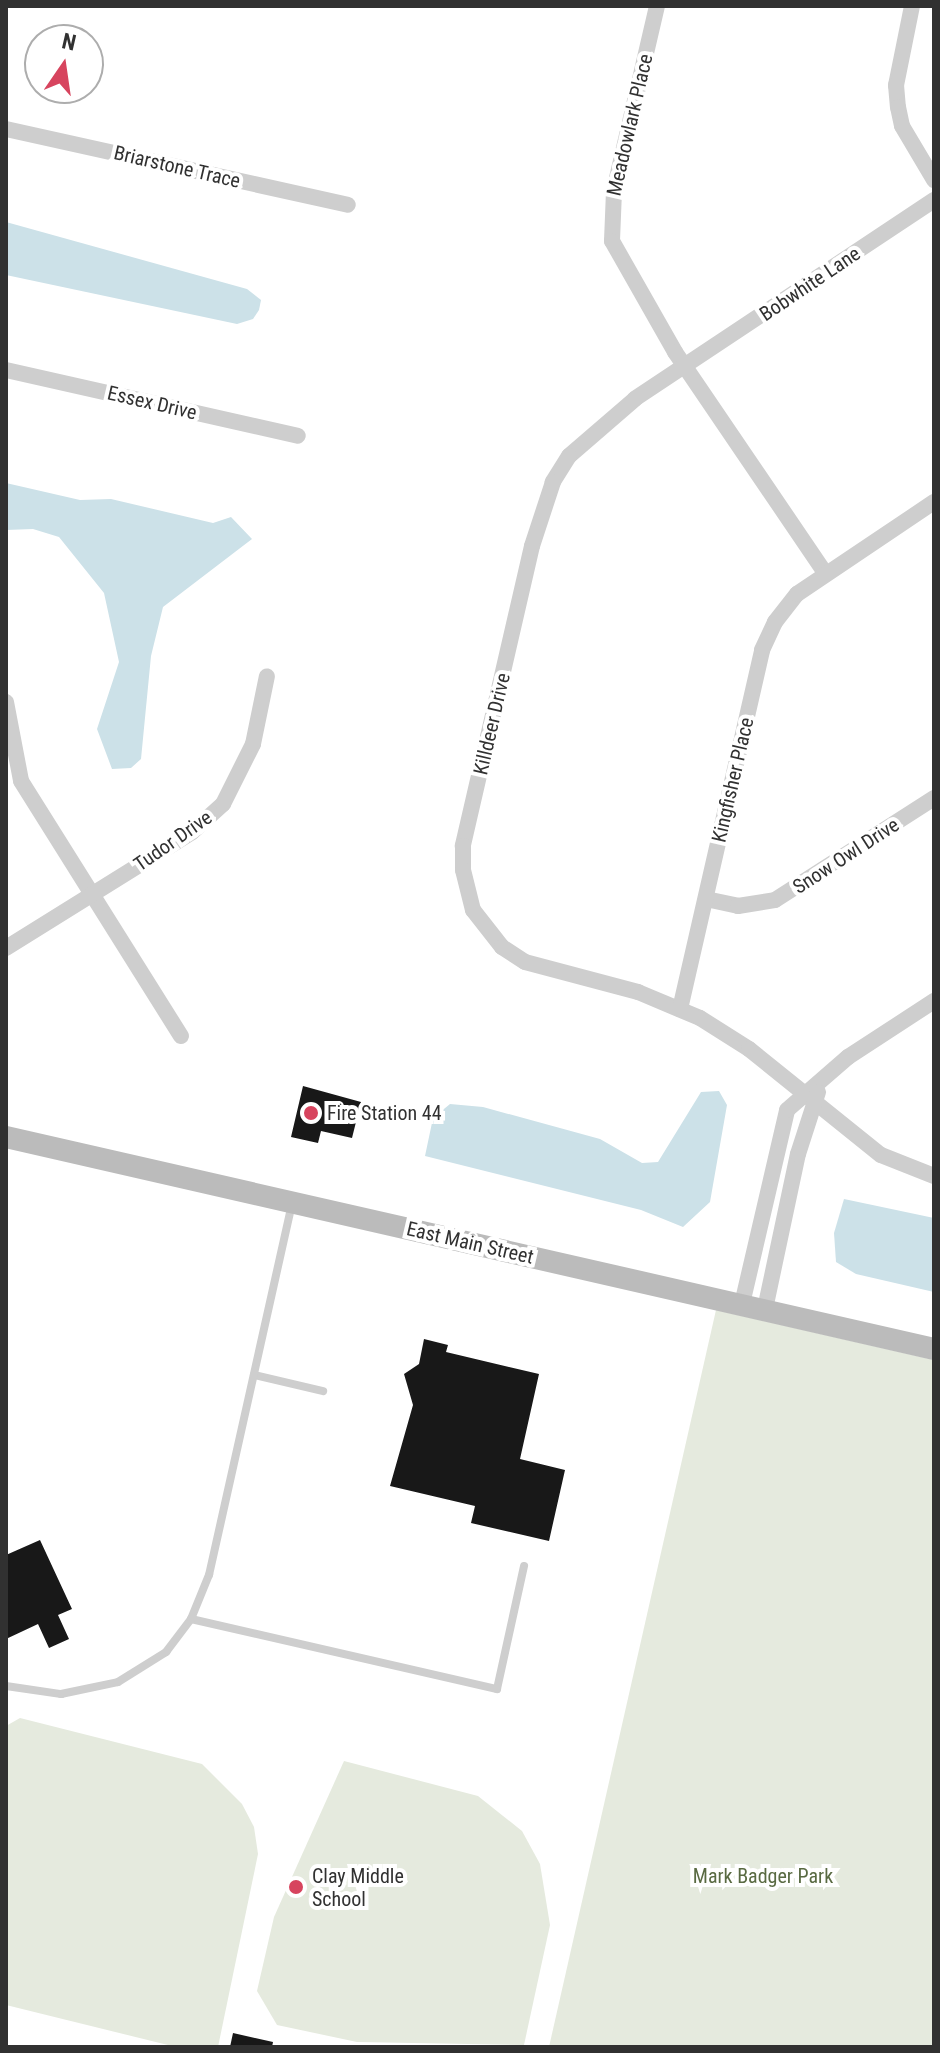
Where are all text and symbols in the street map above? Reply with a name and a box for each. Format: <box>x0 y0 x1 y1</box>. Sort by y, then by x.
north arrow <box>24 24 104 104</box>
text: N <box>60 28 78 56</box>
street label: Meadowlark Place <box>602 52 658 198</box>
street label: Briarstone Trace <box>111 141 243 193</box>
street label: Bobwhite Lane <box>755 242 865 326</box>
street label: Essex Drive <box>105 381 199 425</box>
street label: Killdeer Drive <box>469 671 515 777</box>
street label: Kingfisher Place <box>707 715 759 845</box>
street label: Tudor Drive <box>129 805 217 877</box>
street label: Snow Owl Drive <box>788 813 904 899</box>
place label: Fire Station 44 <box>327 1101 442 1125</box>
marker: Fire Station 44 <box>302 1104 320 1122</box>
street label: East Main Street <box>404 1217 536 1269</box>
place label: Clay Middle School <box>312 1864 404 1911</box>
park label: Mark Badger Park <box>693 1864 833 1888</box>
marker: Clay Middle School <box>287 1878 305 1896</box>

